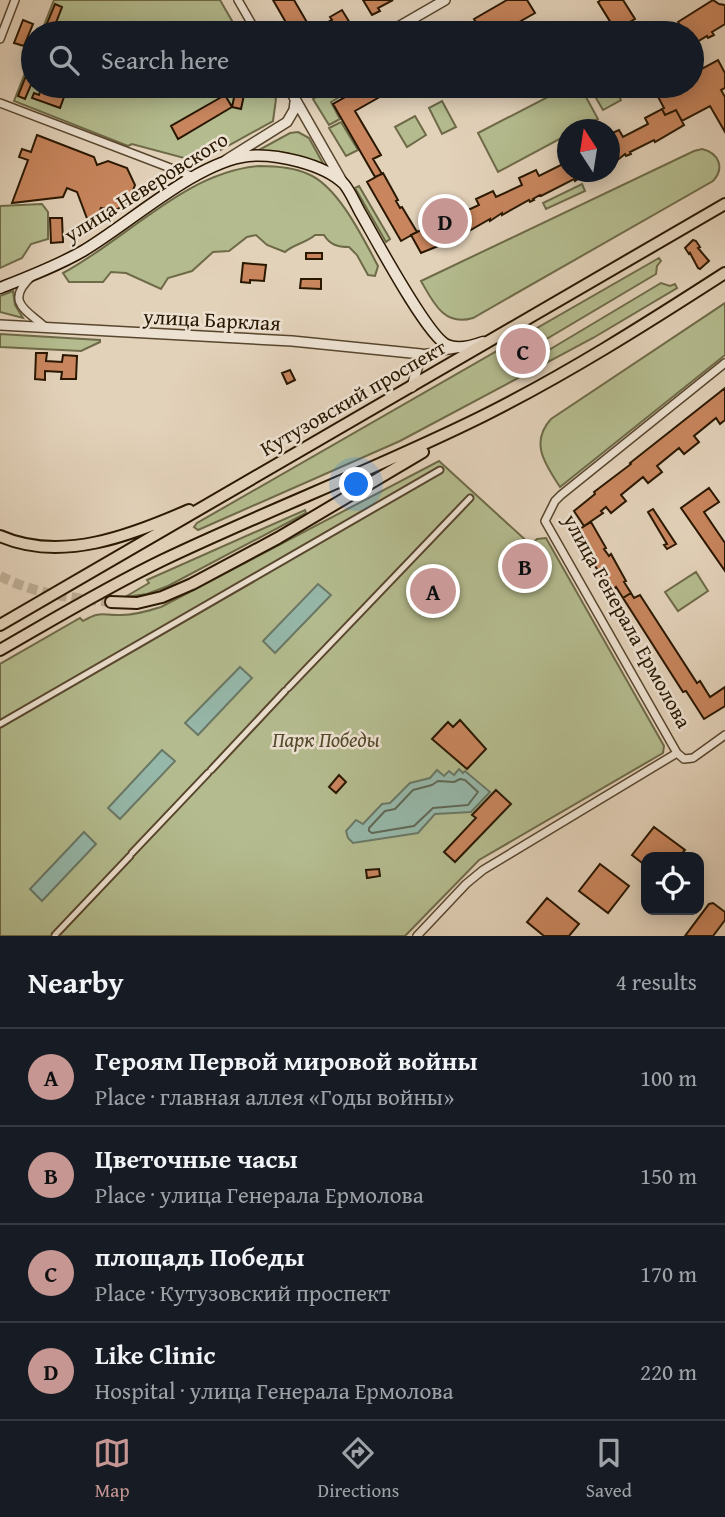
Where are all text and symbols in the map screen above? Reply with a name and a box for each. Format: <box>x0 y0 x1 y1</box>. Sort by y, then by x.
search box <box>21 21 704 98</box>
text: Search here <box>101 40 229 79</box>
icon: search <box>45 41 83 79</box>
north arrow <box>557 119 620 182</box>
street label: улица Неверовского <box>57 124 234 250</box>
pin: D <box>422 195 468 247</box>
street label: улица Барклая <box>141 300 282 339</box>
pin: C <box>500 325 546 377</box>
street label: Кутузовский проспект <box>254 332 452 464</box>
your location <box>339 467 373 501</box>
street label: улица Генерала Ермолова <box>555 507 699 734</box>
pin: B <box>502 540 548 592</box>
pin: A <box>410 565 456 617</box>
park label: Парк Победы <box>272 724 380 755</box>
map controls <box>641 852 704 915</box>
button: locate <box>641 852 704 915</box>
text: Nearby <box>28 960 124 1004</box>
text: 4 results <box>616 965 697 998</box>
text: Героям Первой мировой войны <box>95 1041 478 1080</box>
text: A <box>44 1061 58 1094</box>
text: 100 m <box>640 1061 697 1094</box>
text: Place · главная аллея «Годы войны» <box>95 1080 454 1113</box>
text: Цветочные часы <box>95 1139 298 1178</box>
text: B <box>44 1159 58 1192</box>
text: 150 m <box>640 1159 697 1192</box>
text: Place · улица Генерала Ермолова <box>95 1178 424 1211</box>
text: площадь Победы <box>95 1237 304 1276</box>
text: C <box>44 1257 58 1290</box>
text: 170 m <box>640 1257 697 1290</box>
text: Place · Кутузовский проспект <box>95 1276 390 1309</box>
text: Like Clinic <box>95 1335 216 1374</box>
text: D <box>44 1355 58 1388</box>
text: 220 m <box>640 1355 697 1388</box>
text: Hospital · улица Генерала Ермолова <box>95 1374 453 1407</box>
tab: Map <box>93 1434 131 1504</box>
tab: Directions <box>318 1434 399 1504</box>
tab: Saved <box>586 1434 632 1504</box>

